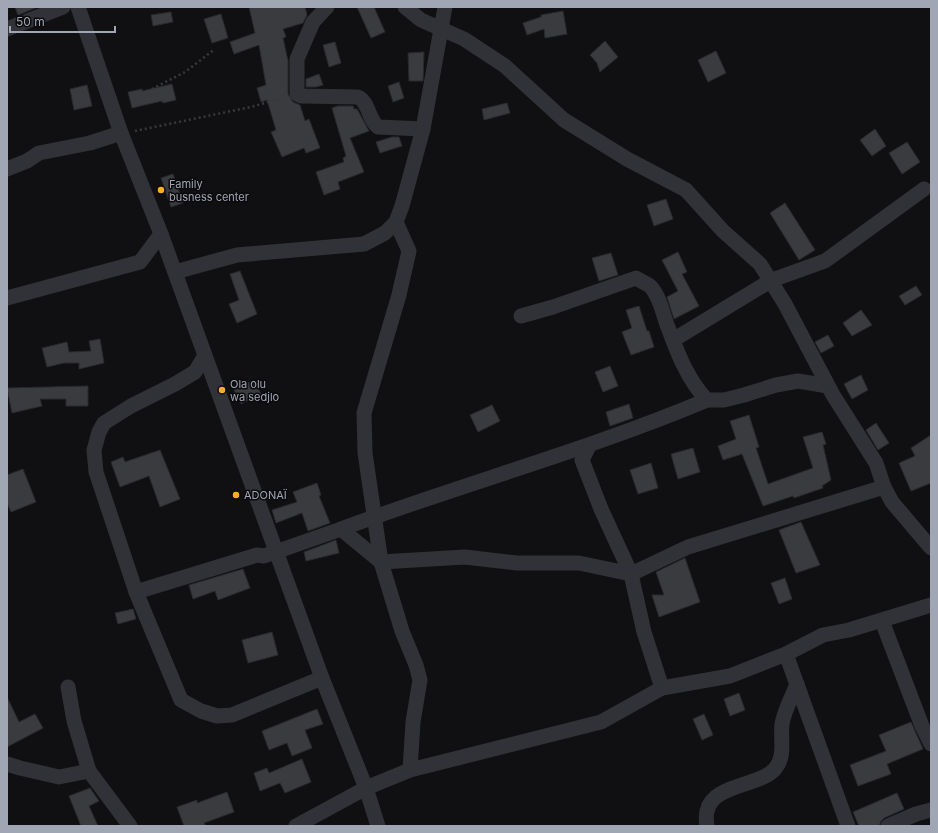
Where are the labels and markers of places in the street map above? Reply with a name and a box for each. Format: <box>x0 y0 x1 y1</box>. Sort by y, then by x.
place label: Family busness center <box>169 177 249 204</box>
marker: Family busness center <box>156 185 166 195</box>
place label: Ola olu wa sedjlo <box>230 377 280 404</box>
marker: Ola olu wa sedjlo <box>217 385 227 395</box>
place label: ADONAÏ <box>244 488 288 502</box>
marker: ADONAÏ <box>231 490 241 500</box>

